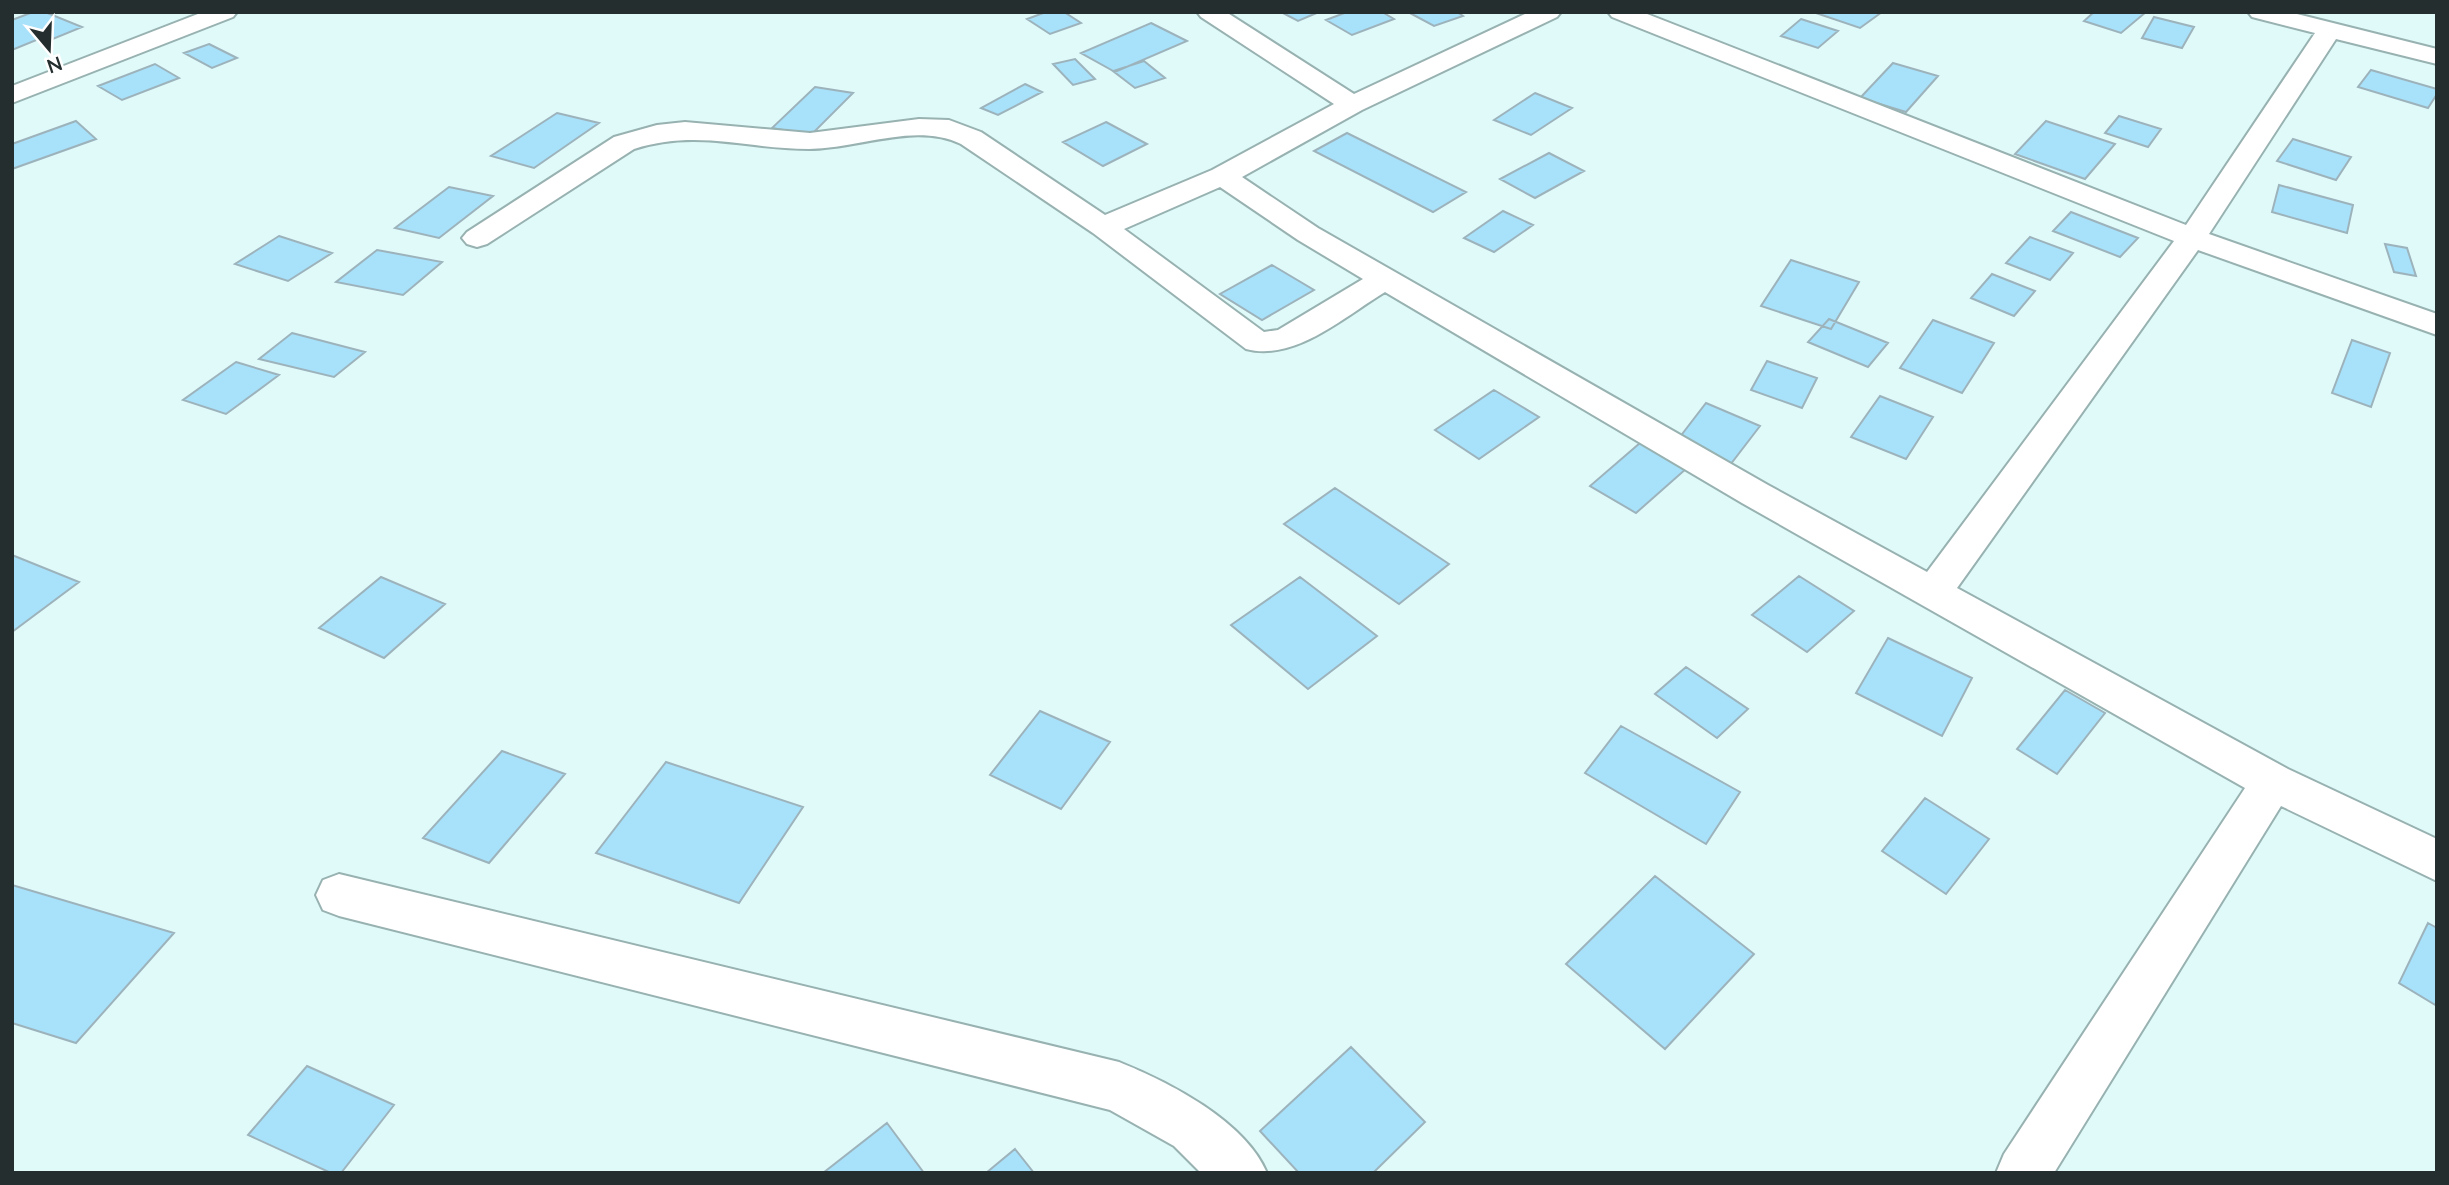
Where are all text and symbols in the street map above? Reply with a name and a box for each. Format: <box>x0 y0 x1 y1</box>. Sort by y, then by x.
north arrow <box>14 14 84 84</box>
text: N <box>44 52 65 79</box>

